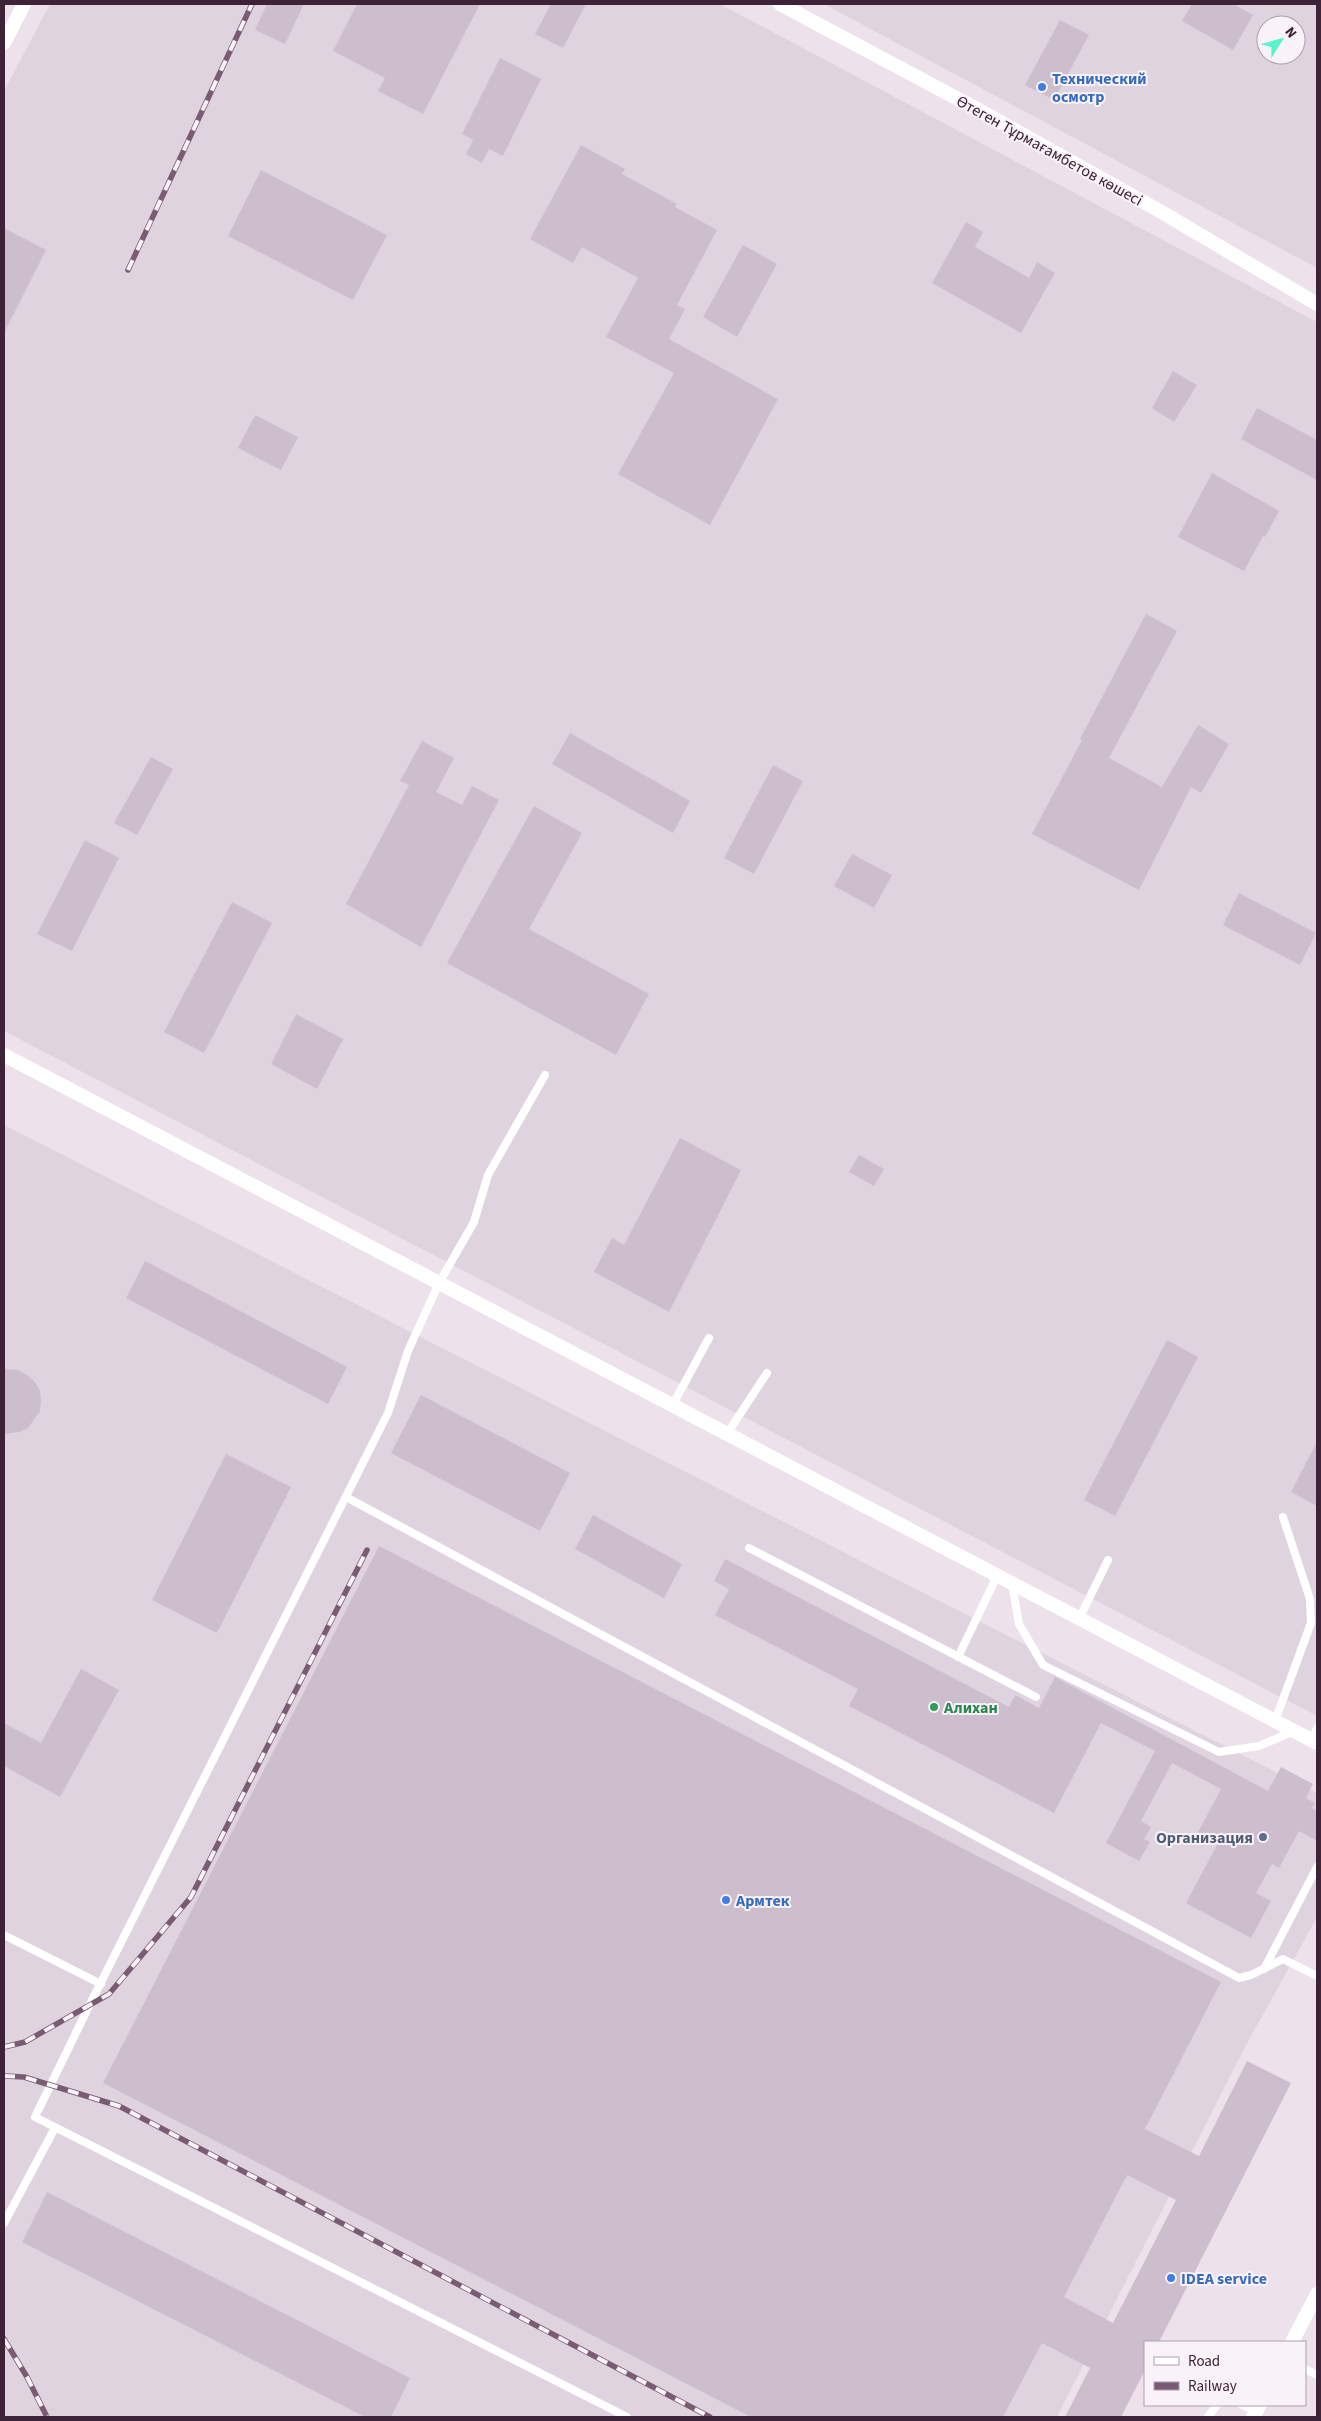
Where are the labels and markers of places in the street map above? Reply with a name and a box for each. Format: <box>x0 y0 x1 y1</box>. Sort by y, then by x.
place label: Технический осмотр <box>1052 68 1147 108</box>
marker: Технический осмотр <box>1036 81 1048 93</box>
place label: Алихан <box>943 1697 998 1719</box>
marker: Алихан <box>928 1701 940 1713</box>
place label: Организация <box>1156 1827 1253 1849</box>
marker: Организация <box>1257 1831 1269 1843</box>
place label: Армтек <box>735 1890 790 1912</box>
marker: Армтек <box>720 1894 732 1906</box>
place label: IDEA service <box>1181 2268 1267 2290</box>
marker: IDEA service <box>1165 2272 1177 2284</box>

